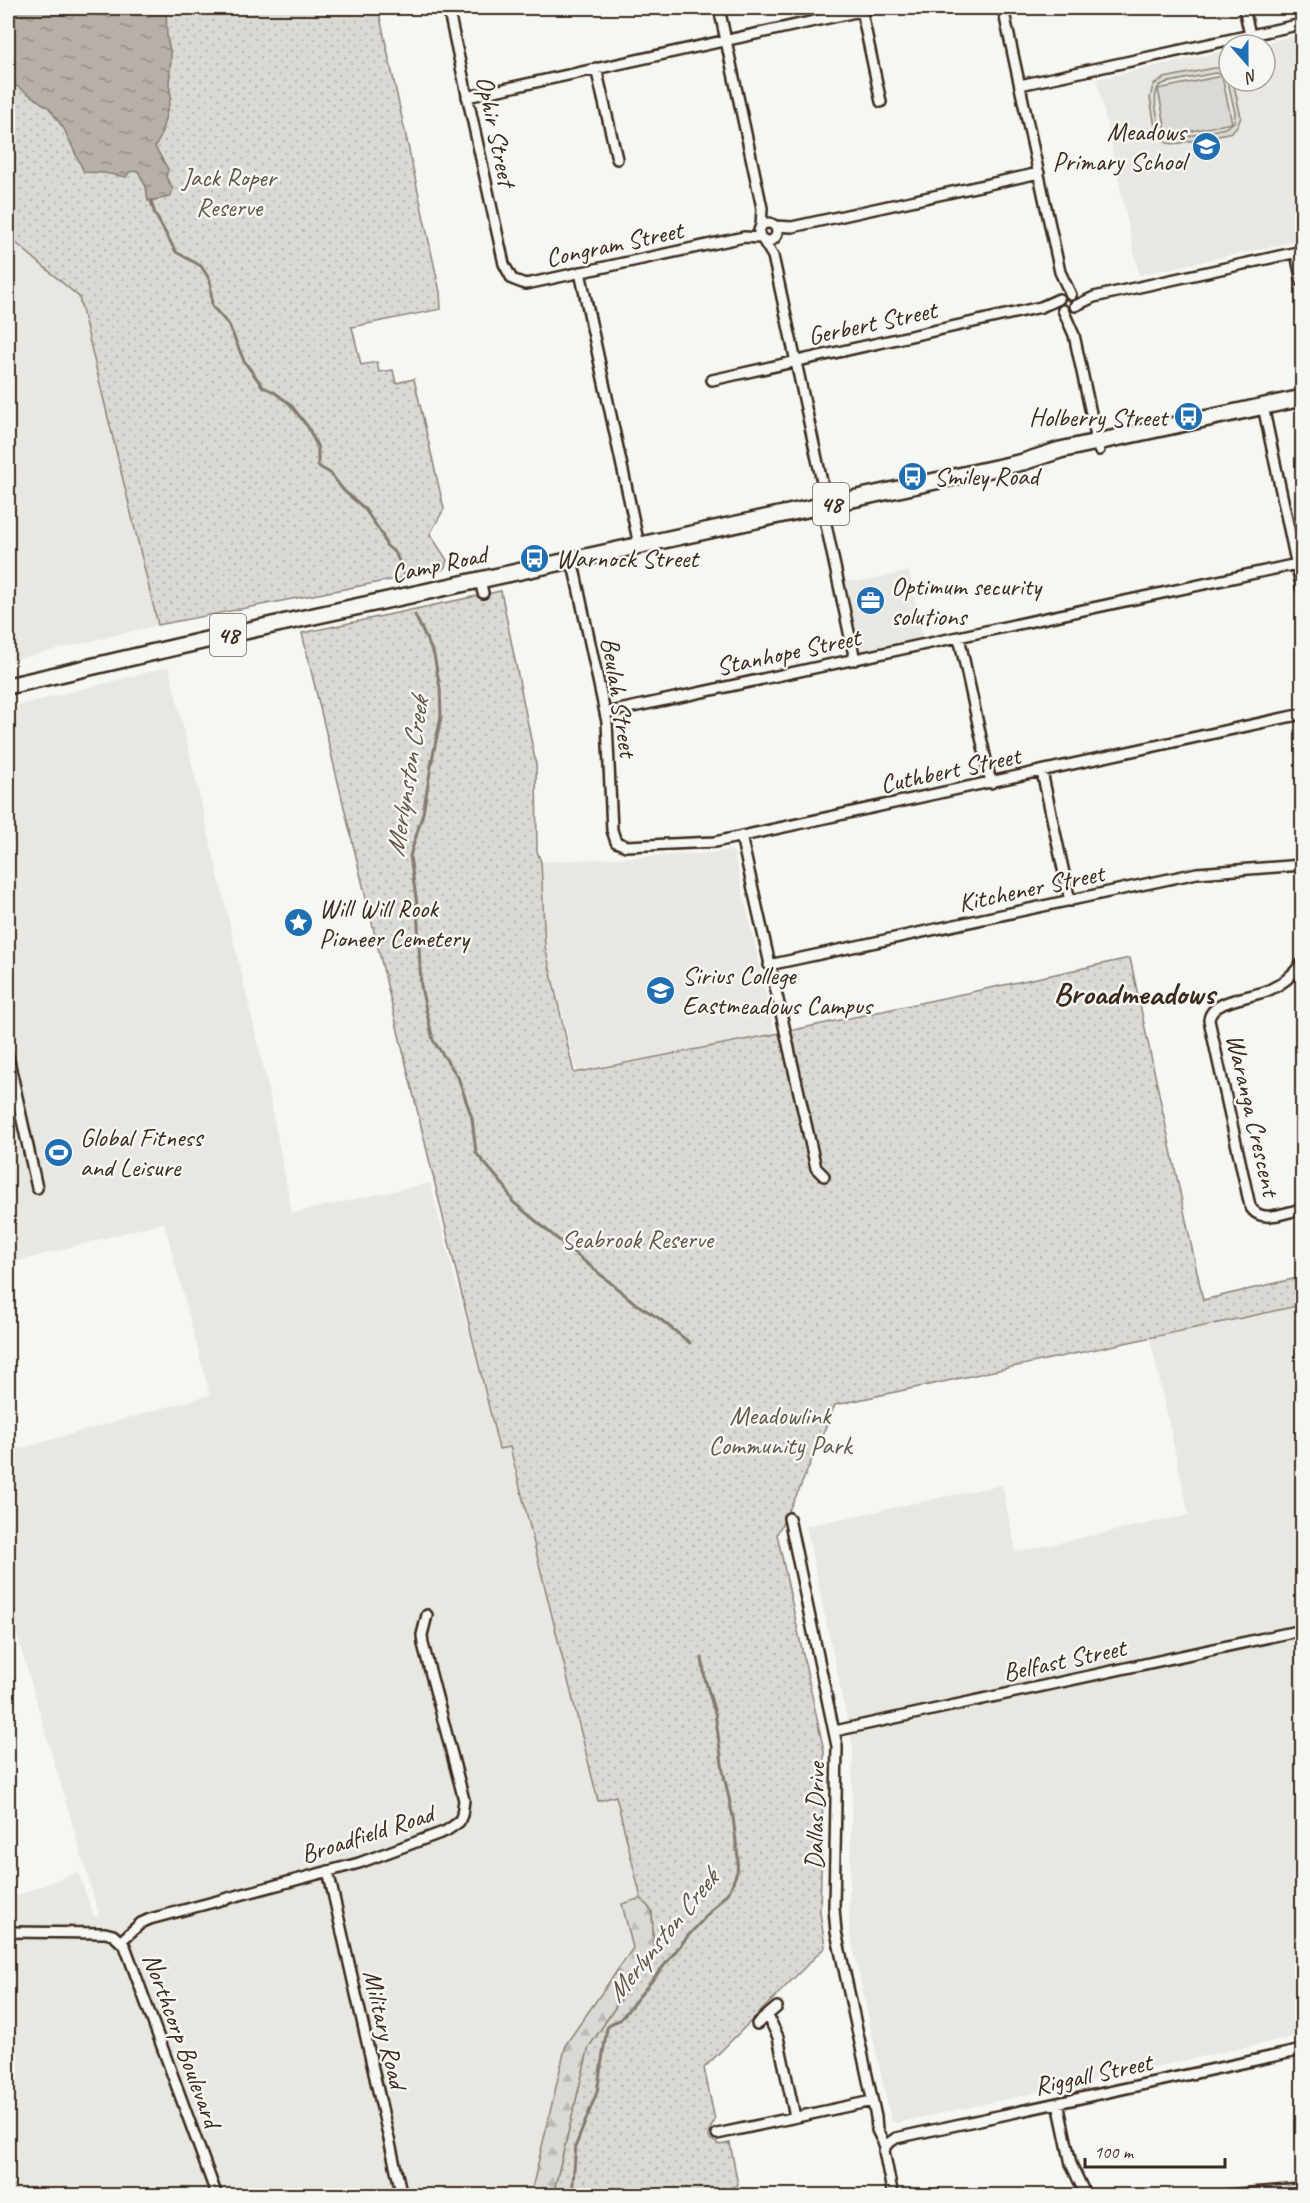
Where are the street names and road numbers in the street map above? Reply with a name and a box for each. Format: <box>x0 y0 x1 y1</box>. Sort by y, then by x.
street label: Ophir Street <box>468 73 524 192</box>
street label: Congram Street <box>543 213 688 275</box>
street label: Gerbert Street <box>805 293 942 353</box>
road number: 48 <box>813 483 849 525</box>
street label: Camp Road <box>388 537 494 590</box>
road number: 48 <box>210 614 246 656</box>
street label: Stanhope Street <box>713 620 865 683</box>
street label: Beulah Street <box>593 635 645 762</box>
street label: Cuthbert Street <box>877 739 1025 801</box>
street label: Kitchener Street <box>955 856 1109 920</box>
street label: Waranga Crescent <box>1218 1031 1288 1202</box>
street label: Belfast Street <box>1000 1630 1131 1689</box>
street label: Dallas Drive <box>798 1760 832 1870</box>
street label: Broadfield Road <box>297 1796 441 1871</box>
street label: Northcorp Boulevard <box>135 1949 230 2135</box>
street label: Military Road <box>355 1967 415 2095</box>
street label: Riggall Street <box>1031 2045 1157 2103</box>

